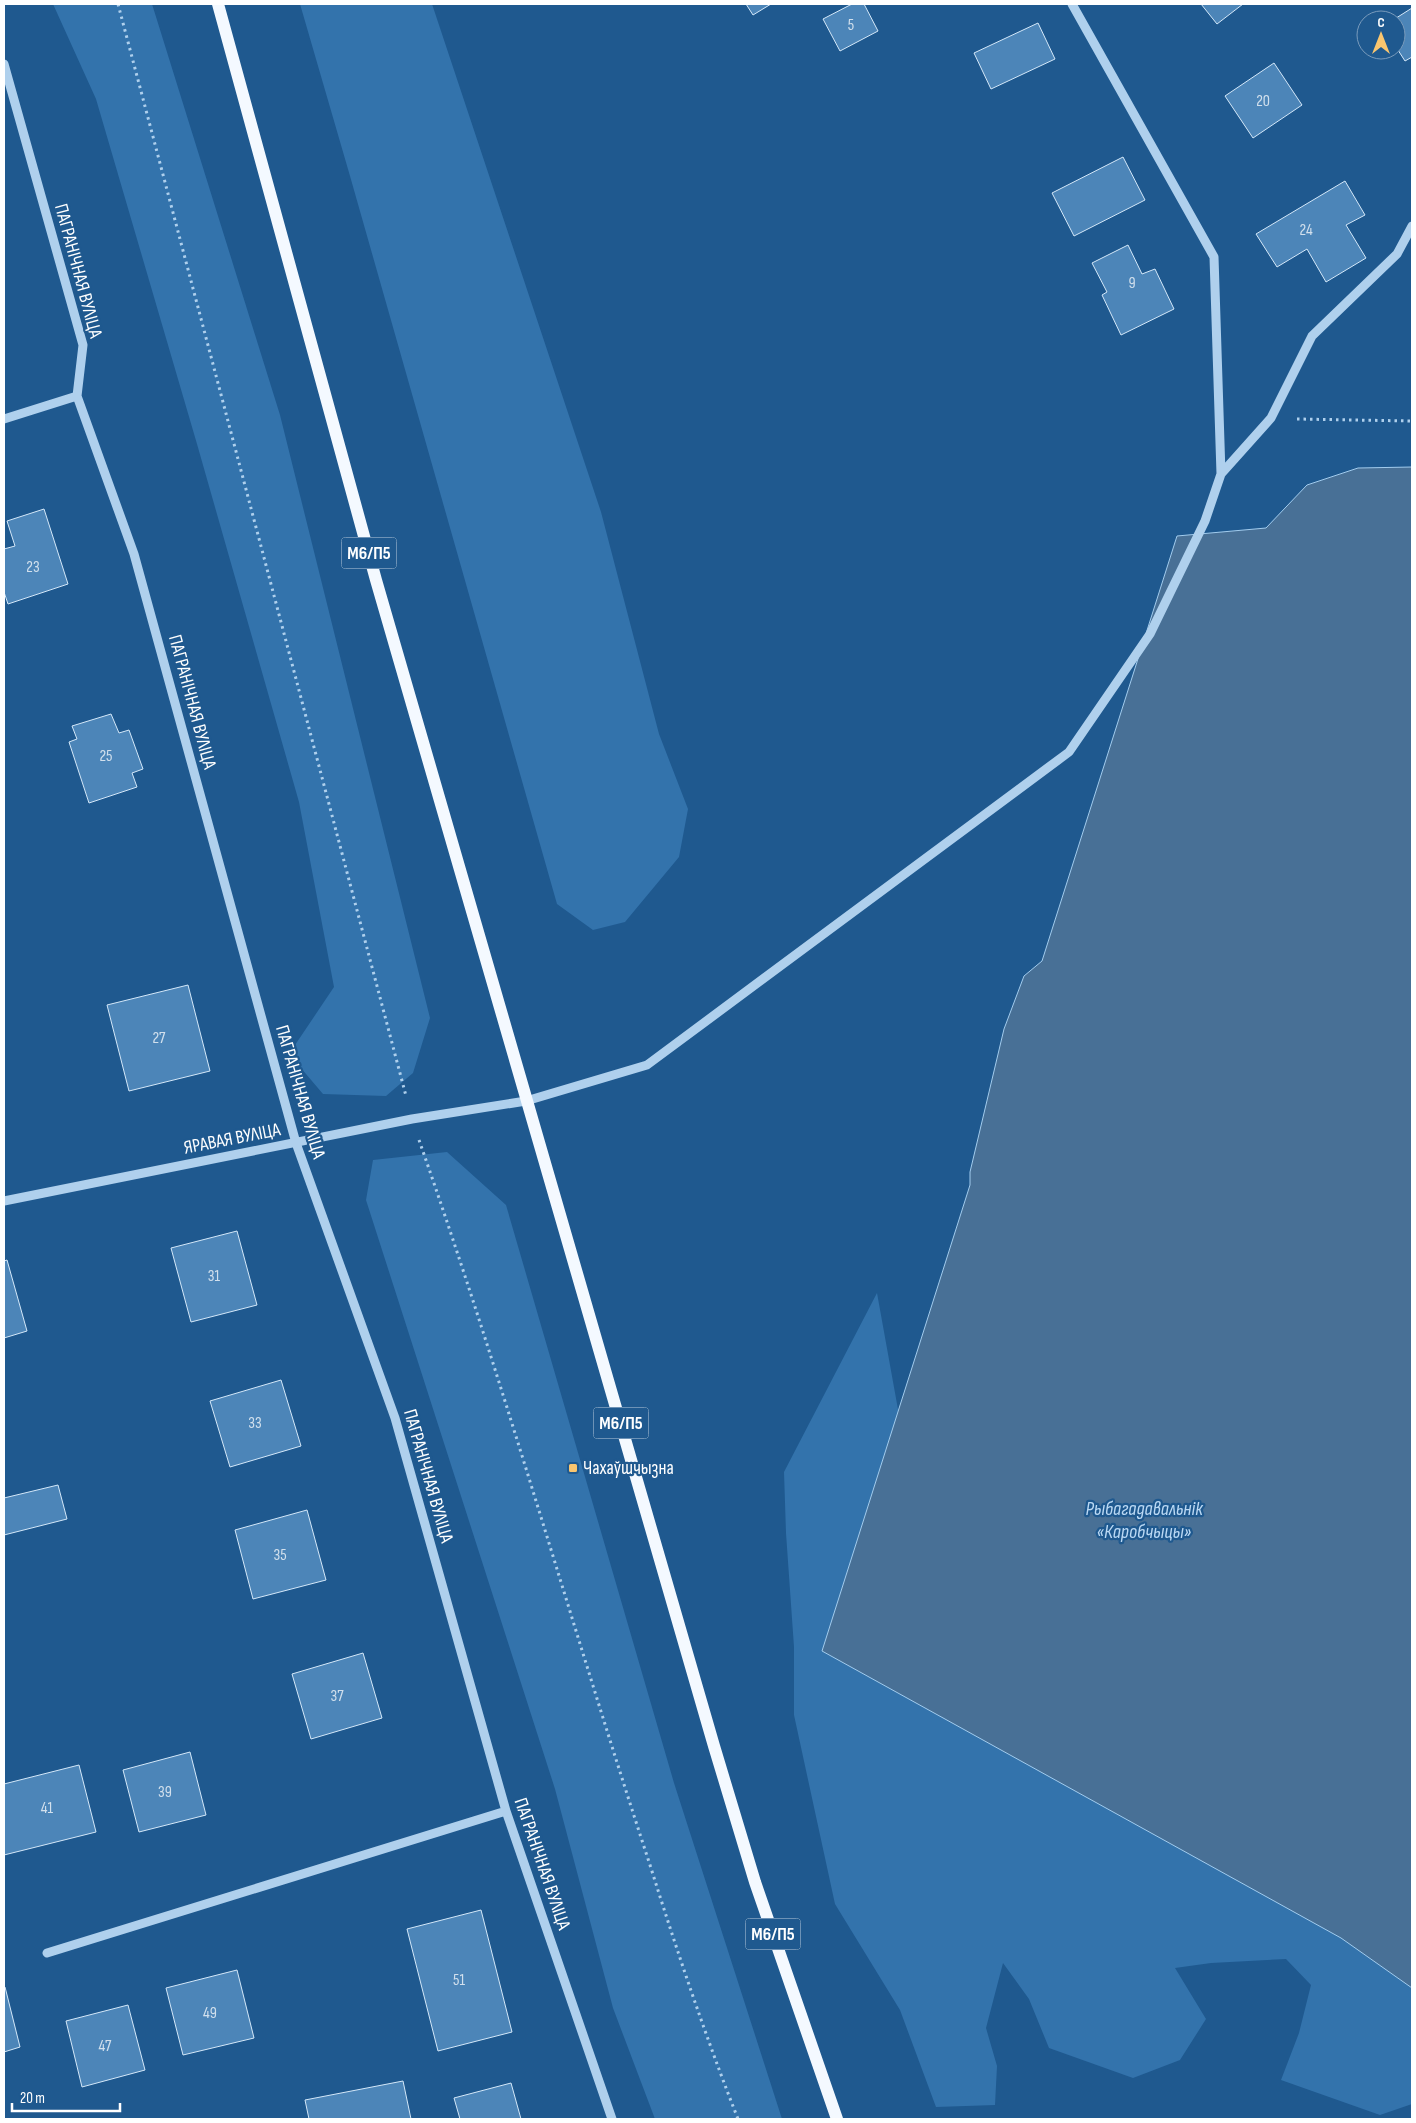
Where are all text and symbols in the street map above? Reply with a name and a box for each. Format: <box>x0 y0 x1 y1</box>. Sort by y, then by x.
north arrow <box>1356 10 1406 60</box>
text: С <box>1377 14 1385 31</box>
house number: 5 <box>848 16 854 35</box>
house number: 20 <box>1256 92 1270 111</box>
street label: ПАГРАНІЧНАЯ ВУЛІЦА <box>49 201 107 341</box>
house number: 24 <box>1299 221 1313 240</box>
house number: 9 <box>1128 274 1136 293</box>
road number: М6/П5 <box>342 538 396 568</box>
house number: 23 <box>26 558 40 577</box>
street label: ПАГРАНІЧНАЯ ВУЛІЦА <box>163 632 221 772</box>
house number: 25 <box>99 747 113 766</box>
street label: ПАГРАНІЧНАЯ ВУЛІЦА <box>270 1023 330 1162</box>
house number: 27 <box>152 1029 166 1048</box>
street label: ЯРАВАЯ ВУЛІЦА <box>182 1118 283 1160</box>
house number: 31 <box>208 1267 221 1286</box>
street label: ПАГРАНІЧНАЯ ВУЛІЦА <box>398 1407 458 1546</box>
road number: М6/П5 <box>594 1408 648 1439</box>
house number: 33 <box>248 1414 262 1433</box>
place label: Чахаўшчызна <box>583 1457 674 1480</box>
marker: Чахаўшчызна <box>567 1462 579 1474</box>
water label: Рыбагадавальнік «Каробчыцы» <box>1085 1497 1204 1544</box>
house number: 35 <box>273 1546 287 1565</box>
house number: 37 <box>330 1687 344 1706</box>
house number: 39 <box>158 1783 172 1802</box>
street label: ПАГРАНІЧНАЯ ВУЛІЦА <box>509 1795 576 1934</box>
house number: 41 <box>41 1799 54 1818</box>
road number: М6/П5 <box>746 1918 800 1950</box>
house number: 51 <box>453 1971 465 1990</box>
house number: 49 <box>203 2004 217 2023</box>
house number: 47 <box>99 2037 112 2056</box>
scale bar <box>12 2080 120 2112</box>
text: 20 m <box>20 2089 45 2108</box>

